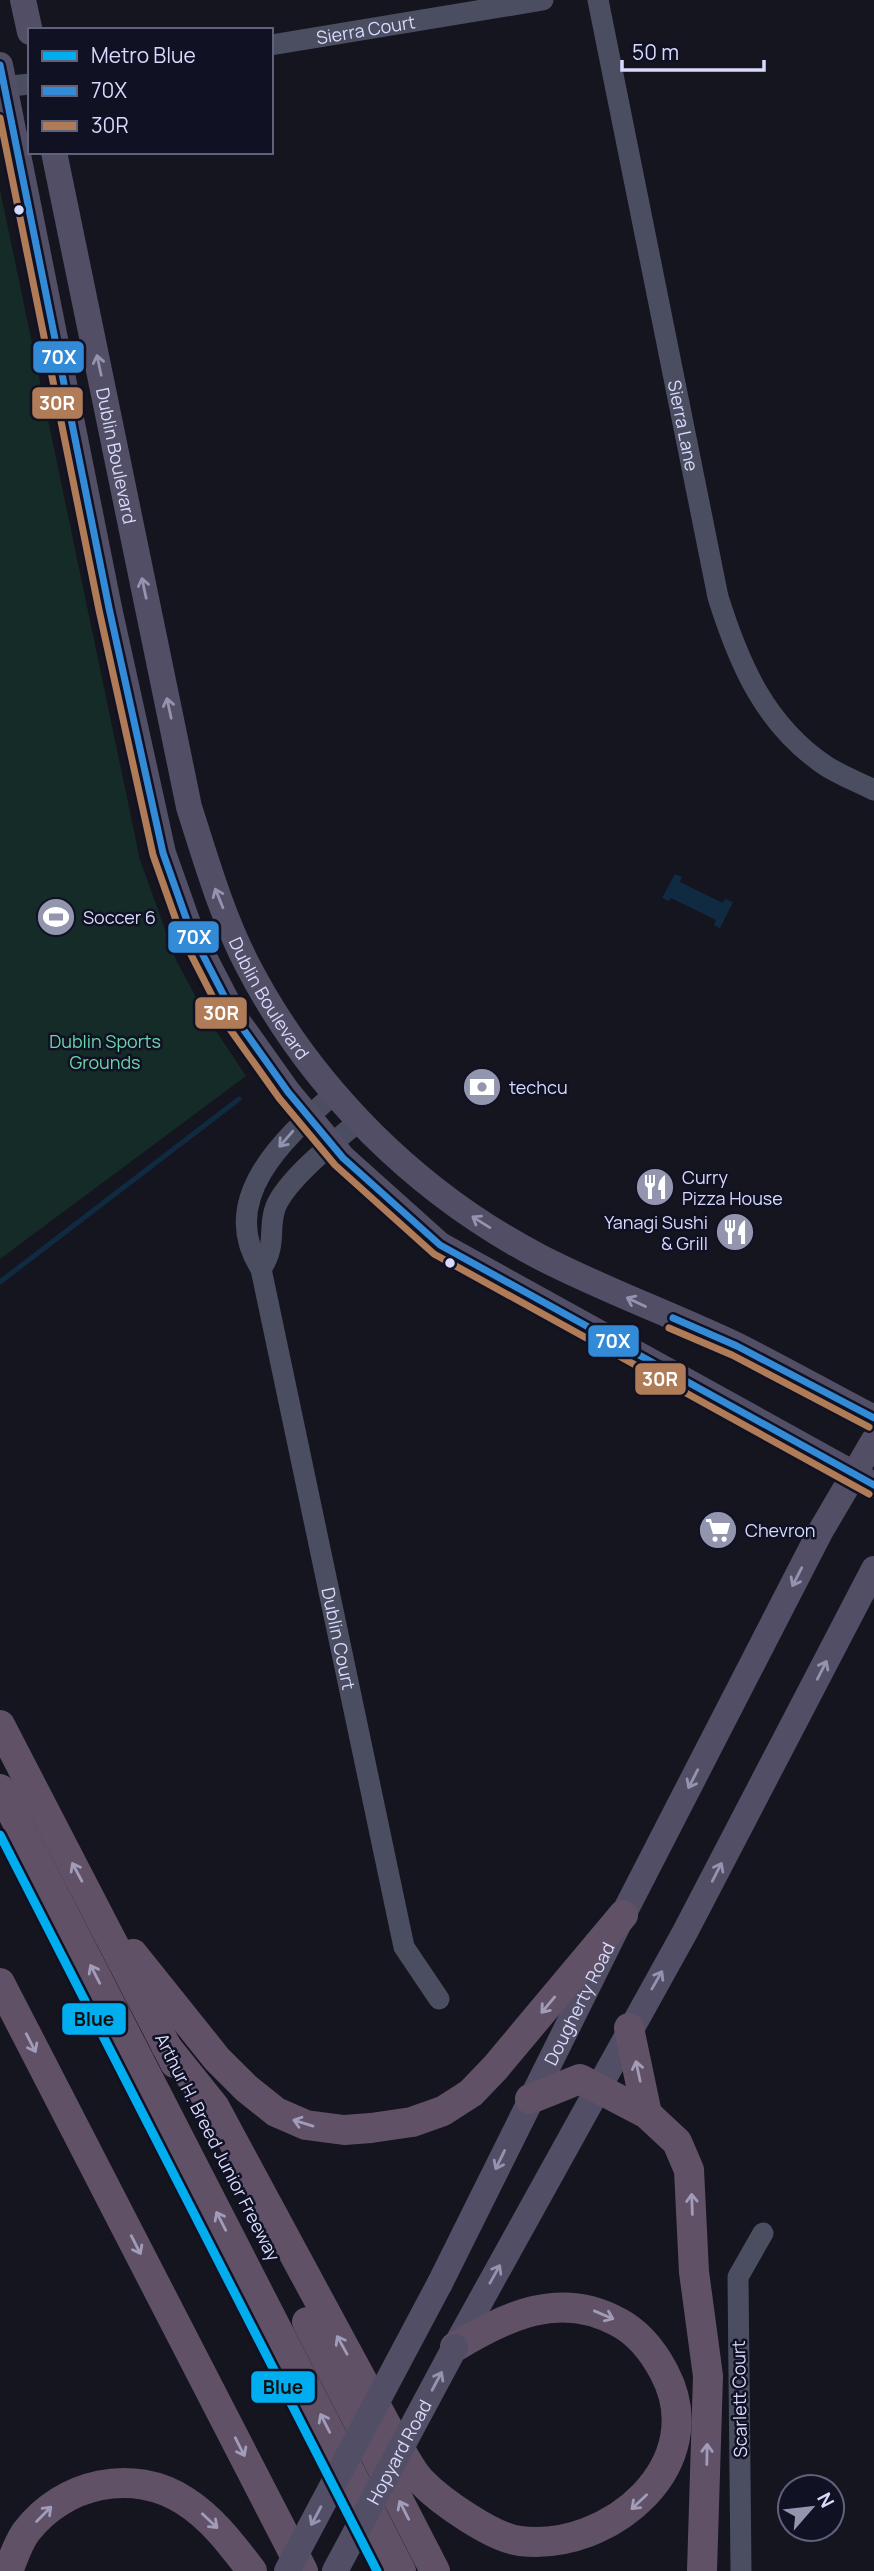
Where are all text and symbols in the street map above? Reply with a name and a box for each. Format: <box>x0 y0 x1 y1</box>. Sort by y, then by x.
street label: Sierra Court <box>314 9 417 49</box>
legend <box>28 28 273 154</box>
scale bar <box>622 28 764 72</box>
text: 50 m <box>632 38 679 66</box>
text: Metro Blue <box>91 41 196 69</box>
text: 70X <box>91 76 127 104</box>
text: 30R <box>91 111 129 139</box>
unlabelled marker <box>12 203 26 217</box>
line badge: 70X <box>32 340 85 374</box>
text: 70X <box>41 344 77 370</box>
one-way arrow <box>91 354 105 377</box>
street label: Sierra Lane <box>663 378 704 473</box>
street label: Dublin Boulevard <box>91 385 142 526</box>
line badge: 30R <box>31 386 84 420</box>
text: 30R <box>39 390 75 416</box>
one-way arrow <box>137 577 151 600</box>
one-way arrow <box>161 697 175 720</box>
one-way arrow <box>212 888 225 910</box>
sports icon: Soccer 6 <box>35 896 77 938</box>
place label: Soccer 6 <box>83 905 156 929</box>
line badge: 70X <box>167 920 220 954</box>
text: 70X <box>176 924 212 950</box>
street label: Dublin Boulevard <box>224 933 315 1064</box>
line badge: 30R <box>194 996 248 1030</box>
text: 30R <box>203 1000 239 1026</box>
park label: Dublin Sports Grounds <box>49 1029 161 1074</box>
bank icon: techcu <box>461 1066 503 1108</box>
place label: techcu <box>509 1075 568 1099</box>
one-way arrow <box>278 1130 294 1148</box>
place label: Curry Pizza House <box>682 1165 783 1210</box>
restaurant icon: Curry Pizza House <box>634 1166 676 1208</box>
place label: Yanagi Sushi & Grill <box>604 1210 708 1255</box>
restaurant icon: Yanagi Sushi & Grill <box>714 1211 756 1253</box>
one-way arrow <box>471 1215 491 1229</box>
unlabelled marker <box>443 1256 457 1270</box>
one-way arrow <box>626 1295 648 1308</box>
line badge: 70X <box>587 1324 640 1358</box>
text: 70X <box>595 1328 631 1354</box>
line badge: 30R <box>634 1362 687 1396</box>
text: 30R <box>642 1366 678 1392</box>
supermarket icon: Chevron <box>697 1509 739 1551</box>
place label: Chevron <box>745 1518 816 1542</box>
one-way arrow <box>790 1566 803 1587</box>
street label: Dublin Court <box>316 1585 361 1692</box>
one-way arrow <box>815 1660 829 1681</box>
one-way arrow <box>685 1768 699 1789</box>
one-way arrow <box>69 1862 83 1883</box>
one-way arrow <box>710 1862 724 1883</box>
street label: Dougherty Road <box>538 1938 620 2069</box>
one-way arrow <box>88 1965 102 1985</box>
one-way arrow <box>650 1971 664 1991</box>
one-way arrow <box>540 1996 556 2014</box>
line badge: Blue <box>61 2002 127 2036</box>
text: Blue <box>74 2006 114 2032</box>
street label: Arthur H. Breed Junior Freeway <box>150 2029 286 2265</box>
one-way arrow <box>25 2032 39 2053</box>
one-way arrow <box>631 2060 645 2083</box>
one-way arrow <box>293 2115 315 2128</box>
one-way arrow <box>493 2149 506 2170</box>
one-way arrow <box>685 2193 698 2216</box>
one-way arrow <box>214 2211 228 2231</box>
one-way arrow <box>129 2234 143 2255</box>
one-way arrow <box>488 2264 502 2285</box>
one-way arrow <box>593 2309 614 2322</box>
one-way arrow <box>335 2335 349 2355</box>
street label: Scarlett Court <box>726 2340 752 2458</box>
line badge: Blue <box>250 2370 316 2404</box>
one-way arrow <box>430 2371 444 2392</box>
text: Blue <box>263 2374 303 2400</box>
street label: Hopyard Road <box>361 2395 437 2509</box>
one-way arrow <box>318 2413 331 2434</box>
one-way arrow <box>234 2437 248 2457</box>
one-way arrow <box>700 2443 714 2466</box>
north arrow <box>776 2473 846 2543</box>
text: N <box>811 2488 841 2512</box>
one-way arrow <box>631 2493 648 2510</box>
one-way arrow <box>396 2500 410 2521</box>
one-way arrow <box>309 2505 322 2526</box>
one-way arrow <box>35 2506 52 2523</box>
one-way arrow <box>201 2513 219 2529</box>

